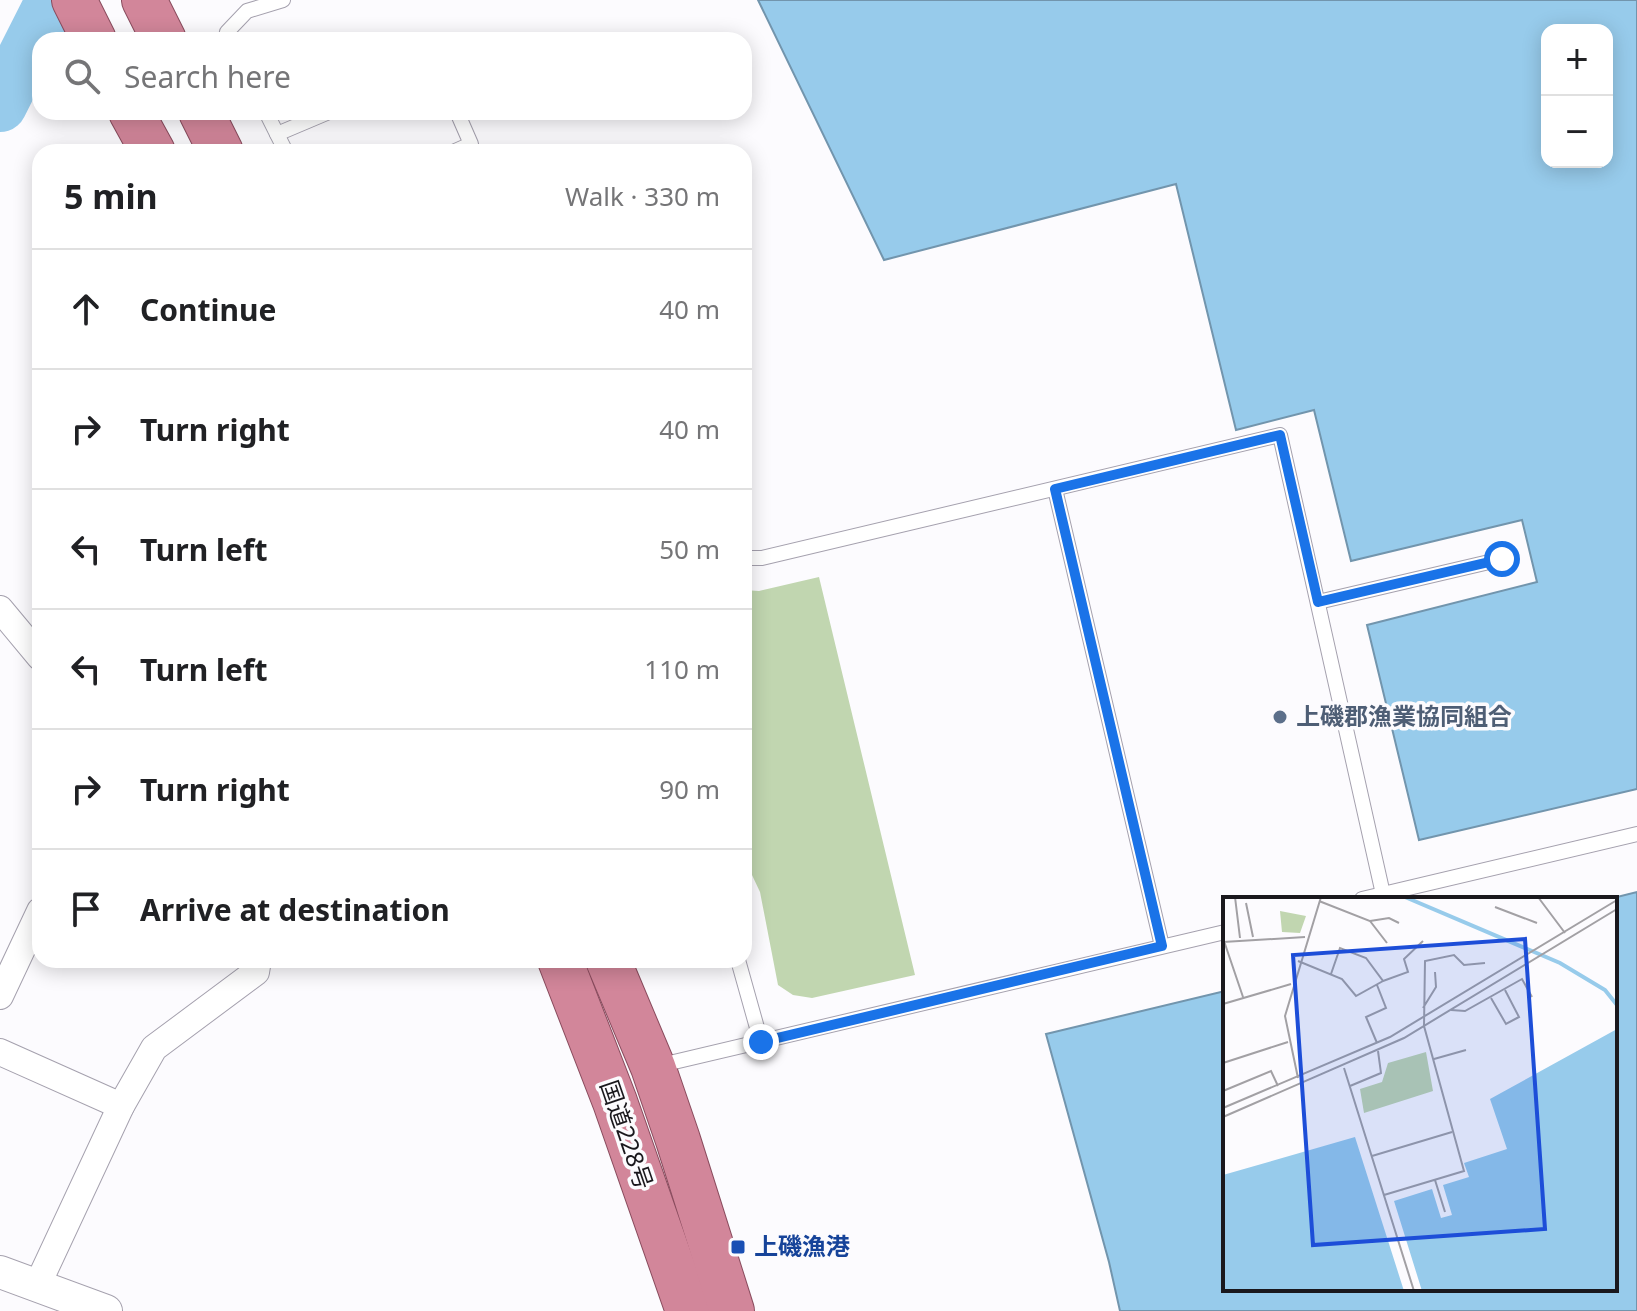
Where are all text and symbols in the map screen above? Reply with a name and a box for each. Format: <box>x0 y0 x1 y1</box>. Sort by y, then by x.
map controls <box>1541 24 1613 168</box>
button: + <box>1541 24 1613 96</box>
search box <box>32 32 752 120</box>
icon: search <box>60 54 104 98</box>
text: Search here <box>124 56 291 97</box>
button: − <box>1541 96 1613 168</box>
text: 5 min <box>64 173 158 219</box>
text: Walk · 330 m <box>565 178 720 214</box>
icon: ahead <box>64 287 108 331</box>
text: Continue <box>140 289 276 330</box>
text: 40 m <box>659 291 720 327</box>
icon: right <box>64 407 108 451</box>
text: Turn right <box>140 409 290 450</box>
text: 40 m <box>659 411 720 447</box>
icon: left <box>64 527 108 571</box>
text: Turn left <box>140 529 268 570</box>
text: 50 m <box>659 531 720 567</box>
route start <box>1484 541 1520 577</box>
icon: left <box>64 647 108 691</box>
text: Turn left <box>140 649 268 690</box>
text: 110 m <box>644 651 720 687</box>
place label: 上磯郡漁業協同組合 <box>1296 699 1512 732</box>
marker: 上磯郡漁業協同組合 <box>1271 708 1289 726</box>
icon: right <box>64 767 108 811</box>
text: Turn right <box>140 769 290 810</box>
text: 90 m <box>659 771 720 807</box>
icon: arrive <box>64 887 108 931</box>
text: Arrive at destination <box>140 889 450 930</box>
inset map <box>1223 897 1617 1291</box>
route end <box>743 1024 779 1060</box>
street label: 国道228号 <box>593 1076 661 1193</box>
place label: 上磯漁港 <box>754 1229 850 1262</box>
marker: 上磯漁港 <box>729 1238 747 1256</box>

